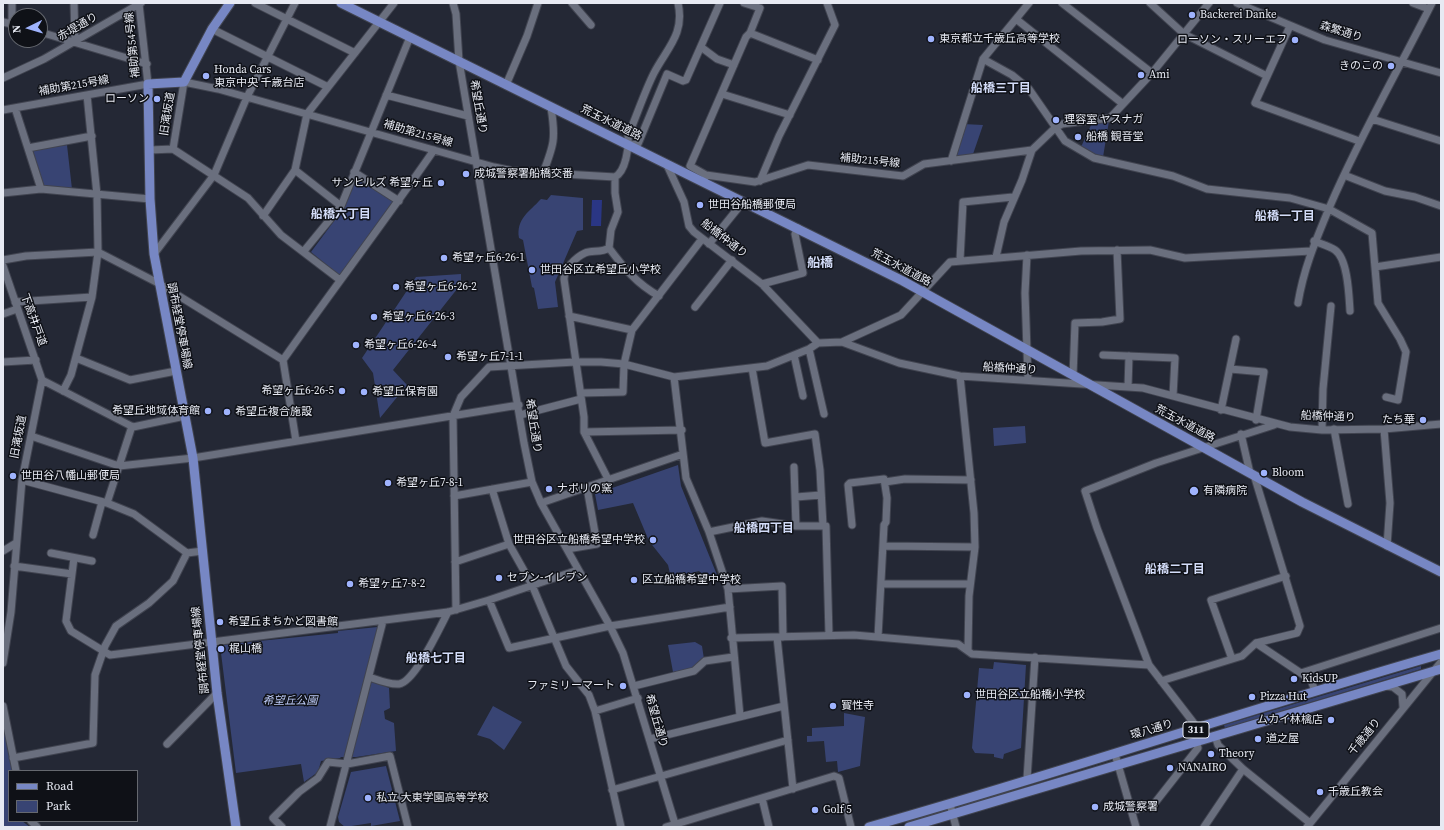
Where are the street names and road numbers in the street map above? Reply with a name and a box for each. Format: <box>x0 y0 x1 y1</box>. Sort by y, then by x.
street label: 赤堤通り <box>56 10 100 44</box>
street label: 補助第54号線 <box>123 11 143 79</box>
street label: 森繁通り <box>1318 19 1364 45</box>
street label: 補助第215号線 <box>38 73 110 99</box>
street label: 希望丘通り <box>467 79 489 135</box>
street label: 旧滝坂道 <box>158 91 178 137</box>
street label: 荒玉水道道路 <box>578 103 644 143</box>
street label: 補助第215号線 <box>382 118 454 150</box>
street label: 補助215号線 <box>839 151 901 171</box>
street label: 船橋仲通り <box>698 217 750 261</box>
street label: 荒玉水道道路 <box>869 247 933 289</box>
street label: 調布経堂停車場線 <box>164 282 194 370</box>
street label: 下高井戸道 <box>17 292 49 348</box>
street label: 船橋仲通り <box>982 361 1038 377</box>
street label: 希望丘通り <box>522 398 544 454</box>
street label: 荒玉水道道路 <box>1153 403 1217 445</box>
street label: 船橋仲通り <box>1300 409 1356 425</box>
street label: 旧滝坂道 <box>8 414 30 460</box>
street label: 調布経堂停車場線 <box>190 606 212 694</box>
street label: 希望丘通り <box>642 693 670 749</box>
street label: 千歳通り <box>1346 716 1384 758</box>
street label: 環八通り <box>1129 717 1175 743</box>
road number: 311 <box>1183 722 1209 738</box>

